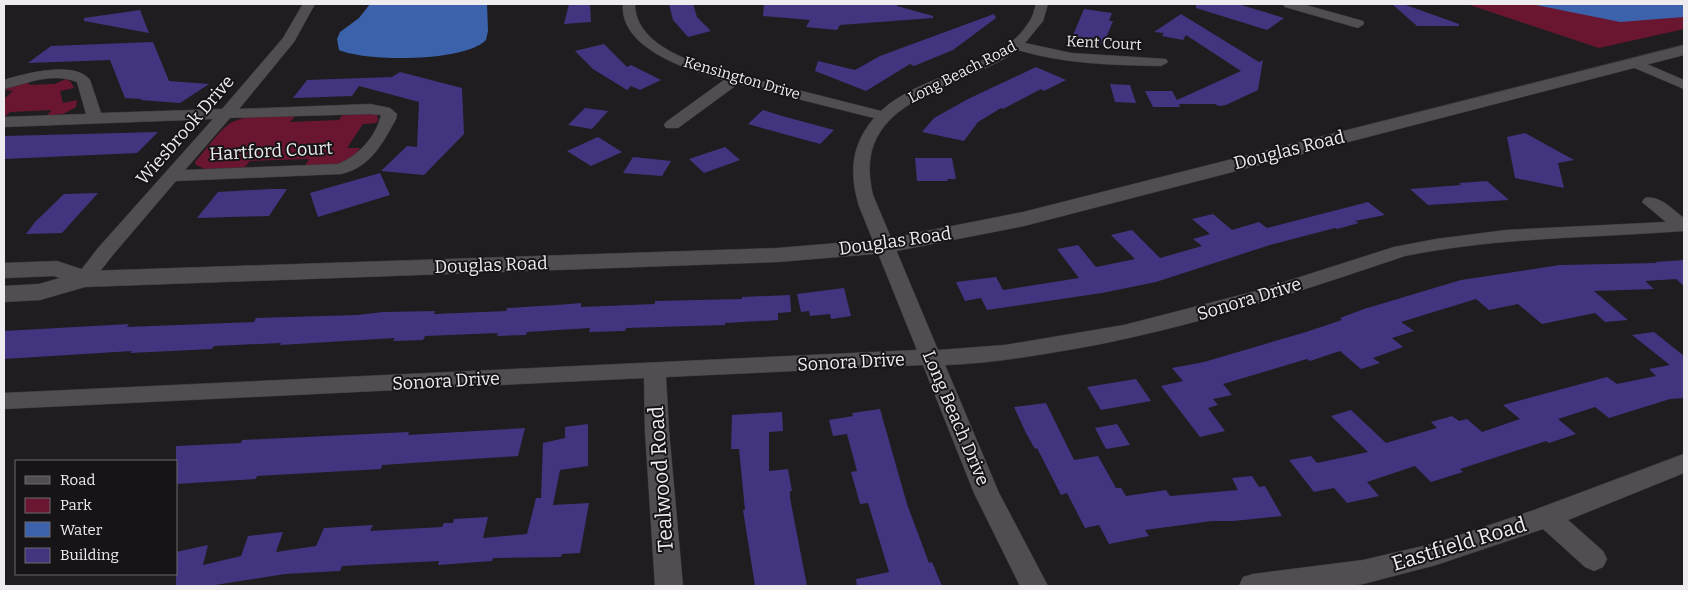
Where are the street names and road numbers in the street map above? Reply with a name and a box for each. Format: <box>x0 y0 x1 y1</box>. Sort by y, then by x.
street label: Kent Court <box>1066 32 1143 54</box>
street label: Long Beach Road <box>905 37 1019 107</box>
street label: Kensington Drive <box>682 53 802 103</box>
street label: Wiesbrook Drive <box>131 71 239 189</box>
street label: Douglas Road <box>1231 126 1347 174</box>
street label: Hartford Court <box>209 137 334 165</box>
street label: Douglas Road <box>837 222 953 260</box>
street label: Douglas Road <box>434 252 548 278</box>
street label: Sonora Drive <box>1194 273 1304 325</box>
street label: Long Beach Drive <box>918 347 994 489</box>
street label: Sonora Drive <box>797 348 905 376</box>
street label: Sonora Drive <box>392 367 500 395</box>
street label: Tealwood Road <box>643 405 679 553</box>
street label: Eastfield Road <box>1389 511 1529 577</box>

